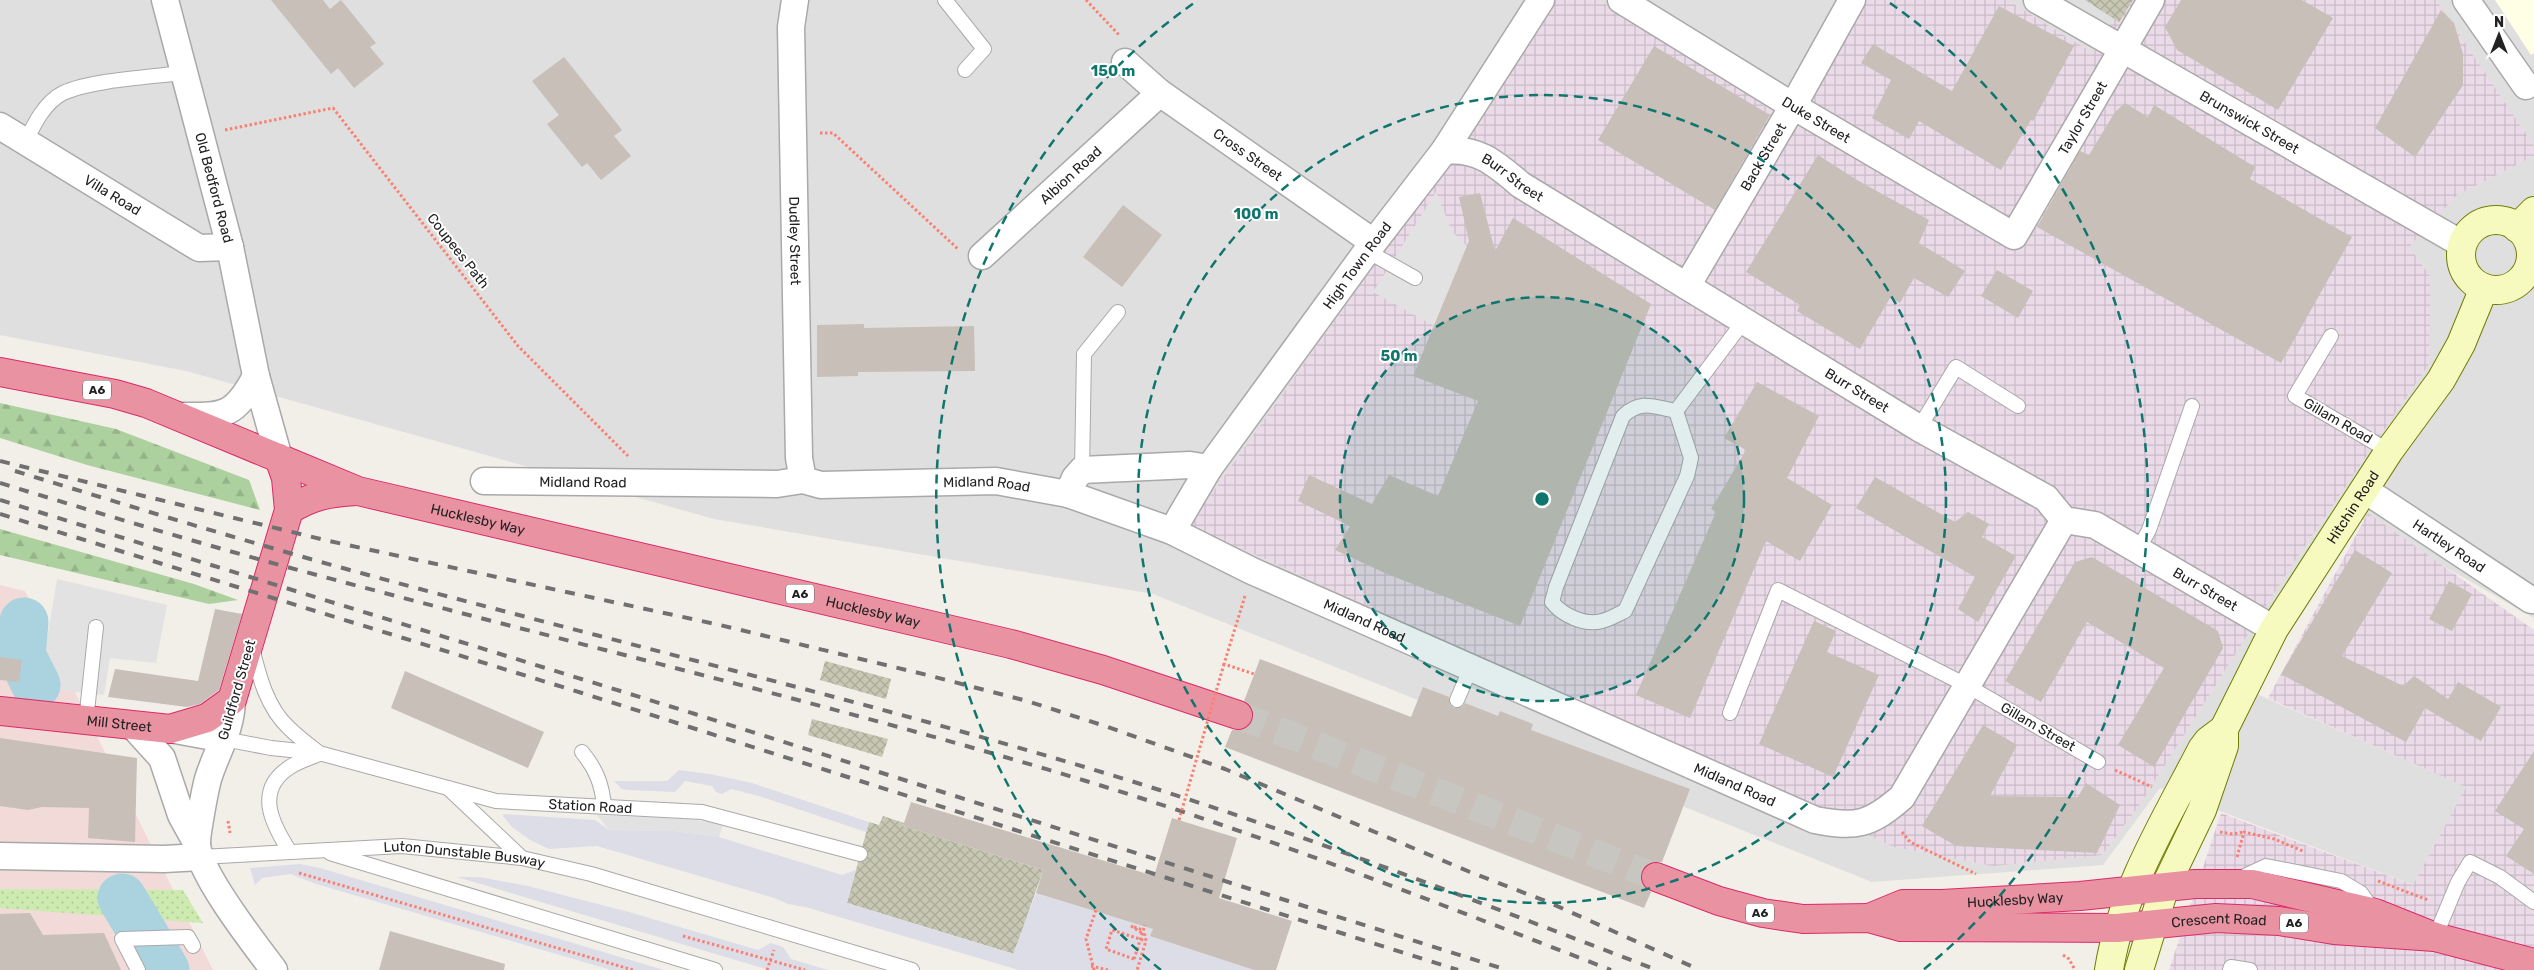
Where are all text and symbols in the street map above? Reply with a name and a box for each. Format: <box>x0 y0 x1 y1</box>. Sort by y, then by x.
north arrow <box>2474 10 2524 60</box>
text: N <box>2494 14 2504 31</box>
text: 150 m <box>1091 62 1135 80</box>
street label: Taylor Street <box>2054 77 2111 158</box>
street label: Brunswick Street <box>2197 87 2303 157</box>
street label: Duke Street <box>1779 93 1854 147</box>
street label: Back Street <box>1737 119 1790 194</box>
street label: Cross Street <box>1210 124 1286 185</box>
street label: Old Bedford Road <box>192 130 237 245</box>
street label: Albion Road <box>1036 142 1105 207</box>
street label: Burr Street <box>1479 150 1547 205</box>
street label: Villa Road <box>81 171 144 219</box>
street label: Dudley Street <box>786 196 804 286</box>
text: 100 m <box>1234 205 1278 223</box>
street label: Coupees Path <box>423 210 493 292</box>
street label: High Town Road <box>1319 218 1395 312</box>
text: 50 m <box>1381 347 1417 365</box>
street label: Burr Street <box>1822 364 1893 416</box>
road number: A6 <box>83 380 111 400</box>
street label: Gillam Road <box>2301 395 2375 447</box>
street label: Hitchin Road <box>2323 467 2383 547</box>
street label: Midland Road <box>943 472 1032 496</box>
street label: Midland Road <box>539 473 627 491</box>
centre of rings <box>1533 490 1551 508</box>
street label: Hucklesby Way <box>429 500 527 538</box>
street label: Hartley Road <box>2410 516 2489 576</box>
street label: Burr Street <box>2170 564 2241 615</box>
road number: A6 <box>786 584 814 604</box>
street label: Hucklesby Way <box>824 592 922 631</box>
street label: Midland Road <box>1321 595 1408 646</box>
street label: Guildford Street <box>215 637 260 742</box>
street label: Gillam Street <box>1997 699 2079 756</box>
street label: Mill Street <box>86 712 153 736</box>
street label: Midland Road <box>1691 759 1778 810</box>
street label: Station Road <box>548 795 633 817</box>
street label: Luton Dunstable Busway <box>383 837 547 872</box>
street label: Hucklesby Way <box>1966 888 2064 911</box>
road number: A6 <box>1746 904 1774 922</box>
street label: Crescent Road <box>2170 910 2267 931</box>
road number: A6 <box>2280 914 2308 932</box>

